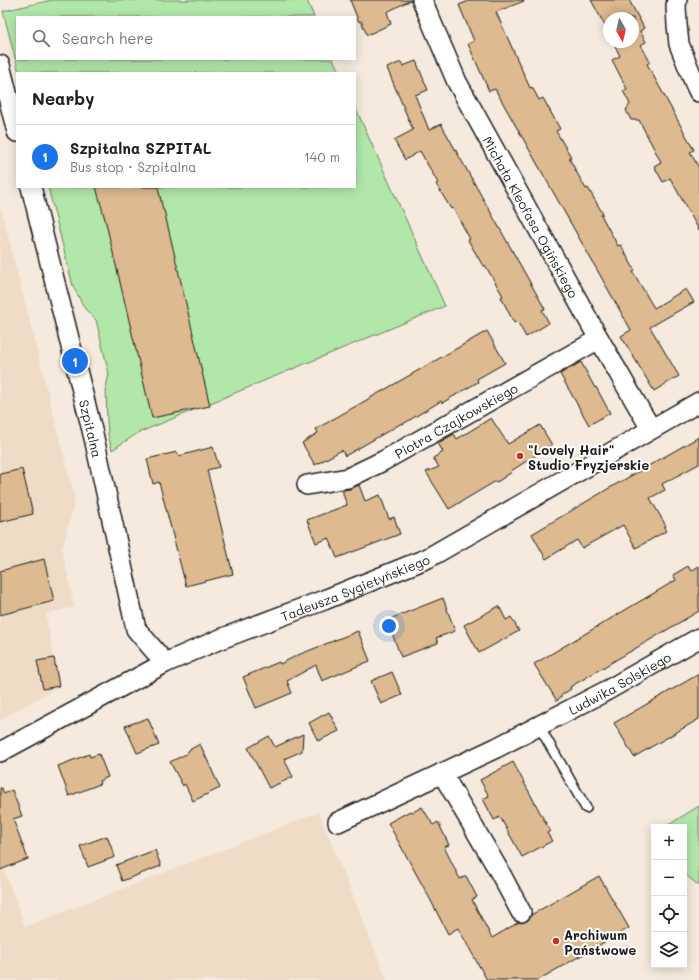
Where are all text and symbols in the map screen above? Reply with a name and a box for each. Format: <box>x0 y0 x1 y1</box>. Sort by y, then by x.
north arrow <box>603 12 639 48</box>
search box <box>16 16 356 60</box>
icon: search <box>30 27 52 49</box>
text: Search here <box>62 28 153 48</box>
text: Nearby <box>32 87 94 109</box>
street label: Michała Kleofasa Ogińskiego <box>480 133 583 301</box>
text: Szpitalna SZPITAL <box>70 138 211 158</box>
text: 1 <box>42 148 48 165</box>
text: 140 m <box>304 148 340 165</box>
text: Bus stop · Szpitalna <box>70 158 196 175</box>
pin: 1 <box>62 346 88 376</box>
street label: Piotra Czajkowskiego <box>391 378 520 461</box>
street label: Szpitalna <box>76 398 107 459</box>
place label: "Lovely Hair" Studio Fryzjerskie <box>528 441 649 474</box>
marker: "Lovely Hair" Studio Fryzjerskie <box>515 451 525 461</box>
street label: Tadeusza Sygietyńskiego <box>278 550 432 624</box>
your location <box>379 616 399 636</box>
street label: Ludwika Solskiego <box>565 647 674 718</box>
map controls <box>651 824 687 968</box>
button: + <box>651 824 687 860</box>
button: − <box>651 860 687 896</box>
button: locate <box>651 896 687 932</box>
place label: Archiwum Państwowe <box>564 926 637 958</box>
button: layers <box>651 932 687 968</box>
marker: Archiwum Państwowe <box>551 936 561 946</box>

